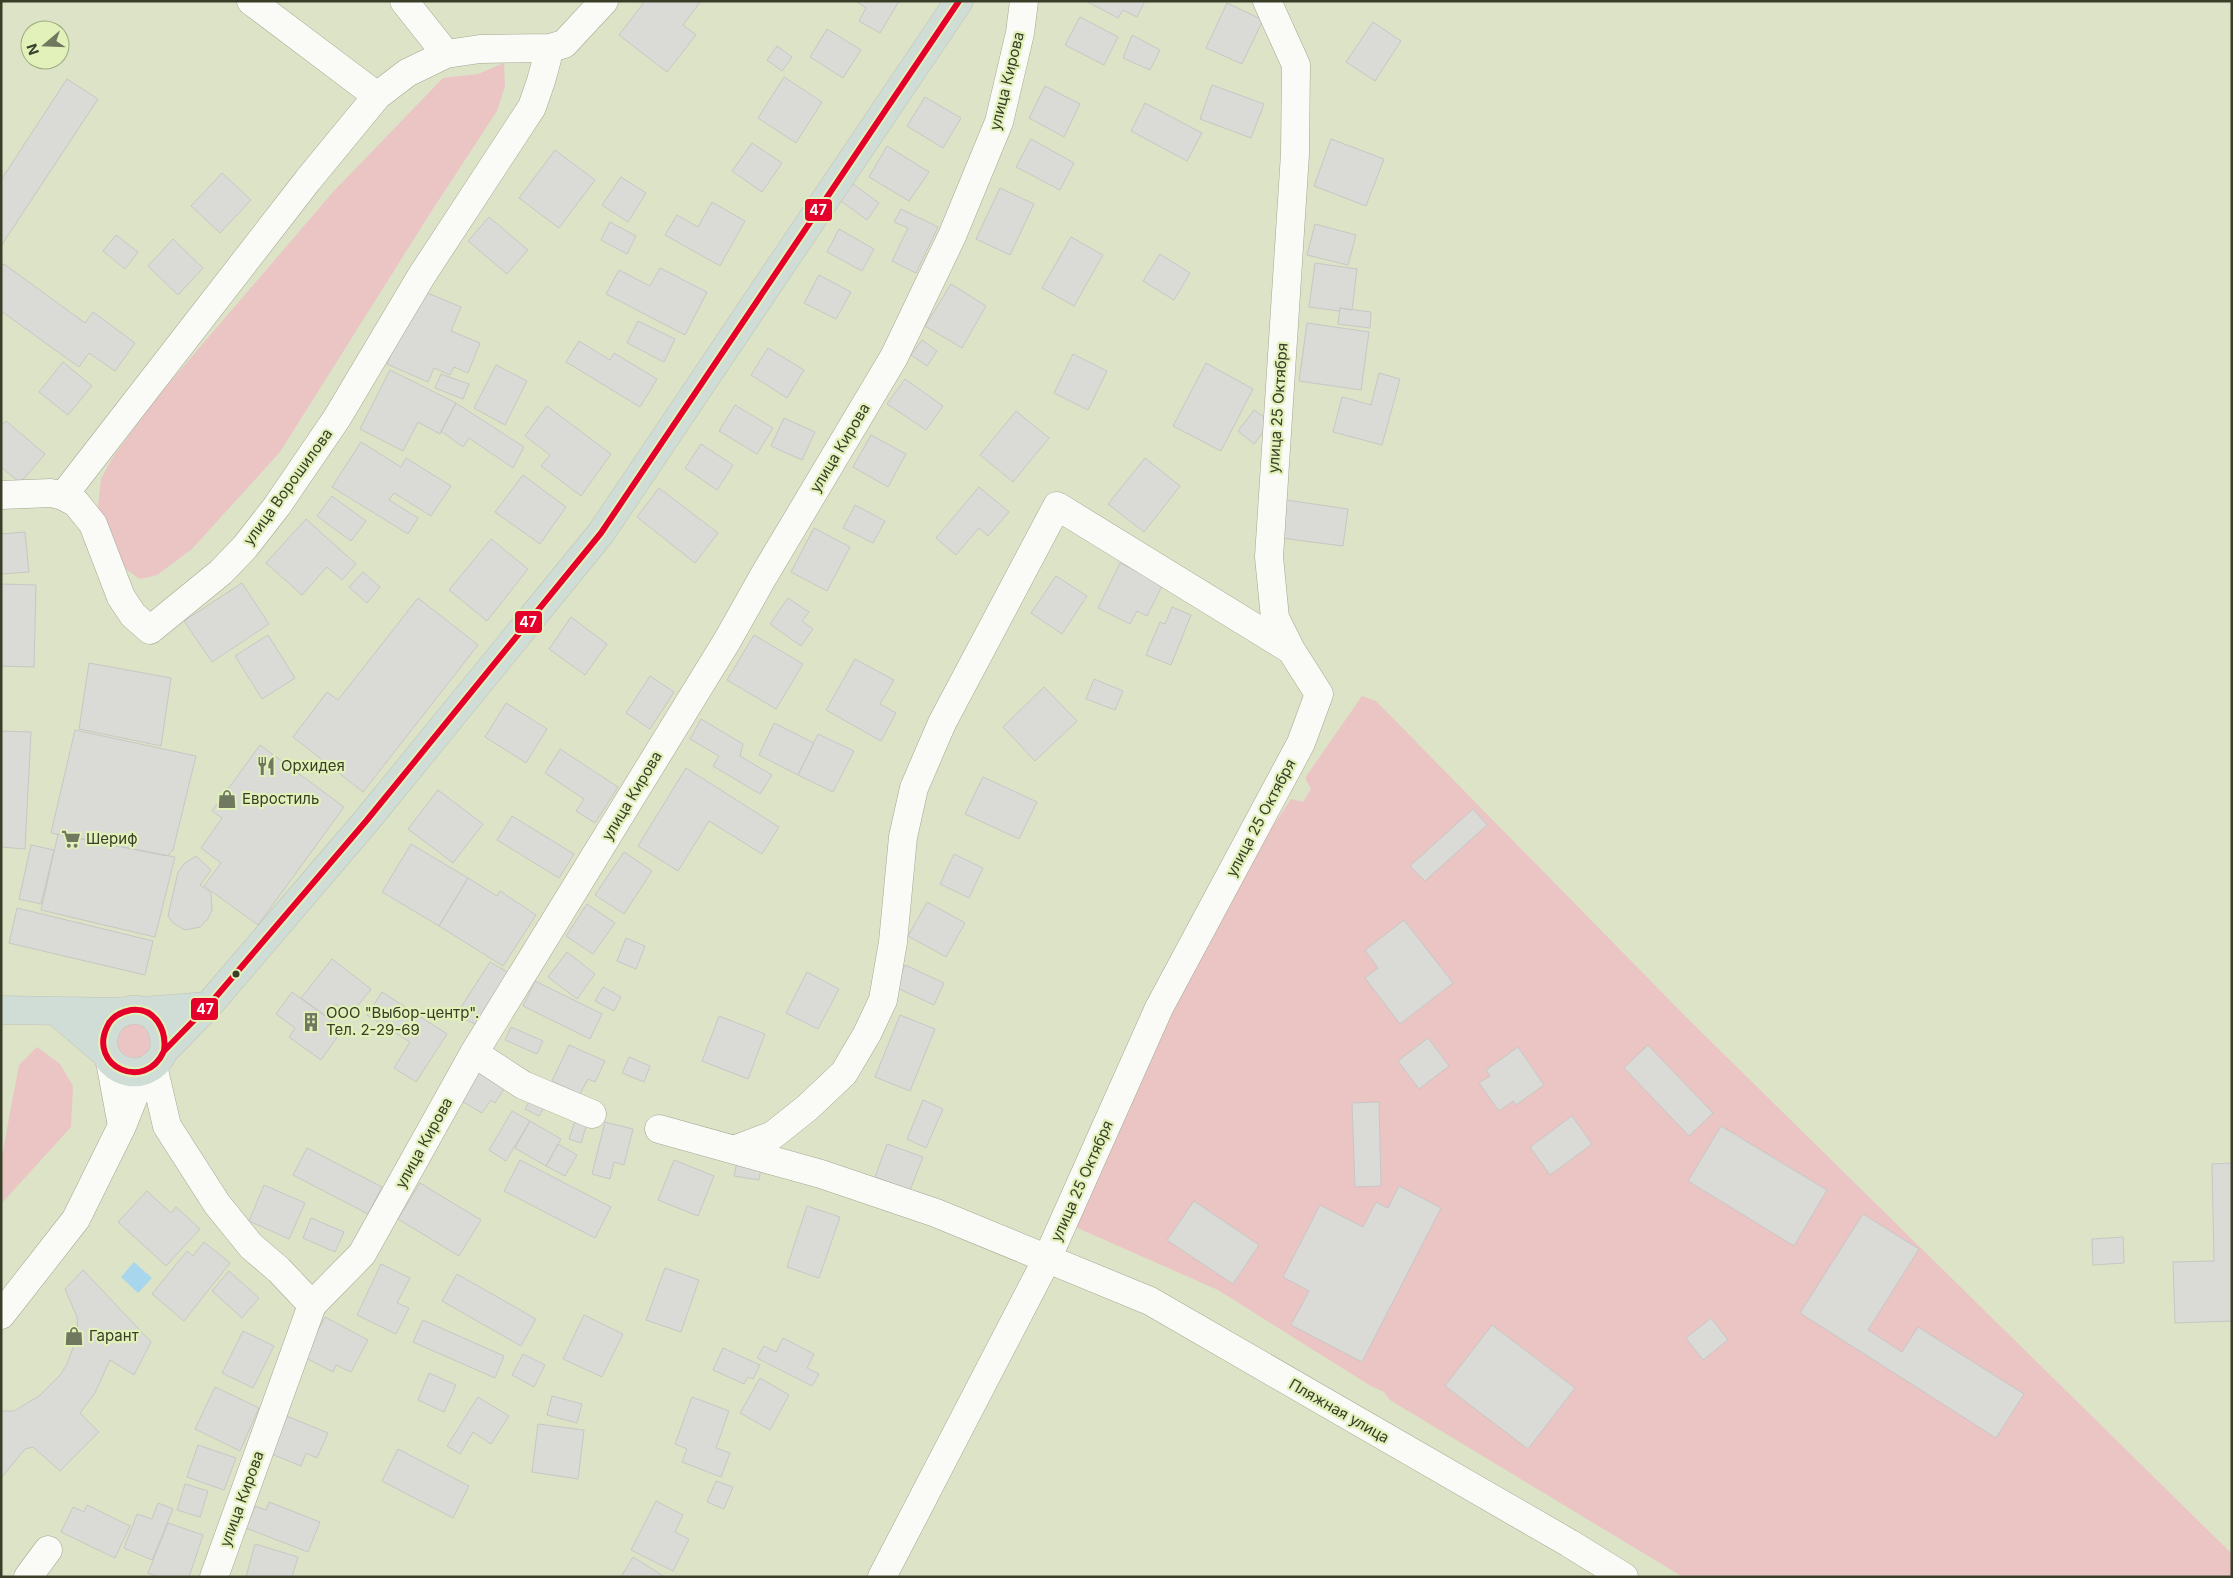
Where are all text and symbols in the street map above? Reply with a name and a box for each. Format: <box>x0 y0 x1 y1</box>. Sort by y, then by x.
north arrow <box>20 20 70 70</box>
street label: улица Кирова <box>985 30 1028 132</box>
text: N <box>22 42 42 57</box>
line badge: 47 <box>804 198 833 222</box>
text: 47 <box>809 201 827 218</box>
street label: улица 25 Октября <box>1263 342 1292 474</box>
street label: улица Кирова <box>805 400 874 496</box>
street label: улица Ворошилова <box>239 425 336 549</box>
line badge: 47 <box>514 610 543 634</box>
text: 47 <box>519 613 537 630</box>
street label: улица Кирова <box>597 748 666 844</box>
restaurant icon: Орхидея <box>255 755 277 777</box>
place label: Орхидея <box>281 756 345 775</box>
street label: улица 25 Октября <box>1222 756 1300 880</box>
shop icon: Евростиль <box>216 788 238 810</box>
place label: Евростиль <box>242 789 319 808</box>
supermarket icon: Шериф <box>60 828 82 850</box>
place label: Шериф <box>86 829 138 848</box>
unlabelled marker <box>231 969 241 979</box>
line badge: 47 <box>190 997 219 1021</box>
text: 47 <box>196 1000 214 1017</box>
place label: ООО "Выбор-центр". Тел. 2-29-69 <box>326 1003 479 1039</box>
building icon: ООО "Выбор-центр". Тел. 2-29-69 <box>300 1011 322 1033</box>
street label: улица Кирова <box>391 1094 456 1191</box>
street label: улица 25 Октября <box>1046 1117 1117 1244</box>
shop icon: Гарант <box>63 1325 85 1347</box>
place label: Гарант <box>89 1326 139 1345</box>
street label: Пляжная улица <box>1286 1374 1393 1447</box>
street label: улица Кирова <box>215 1448 268 1549</box>

